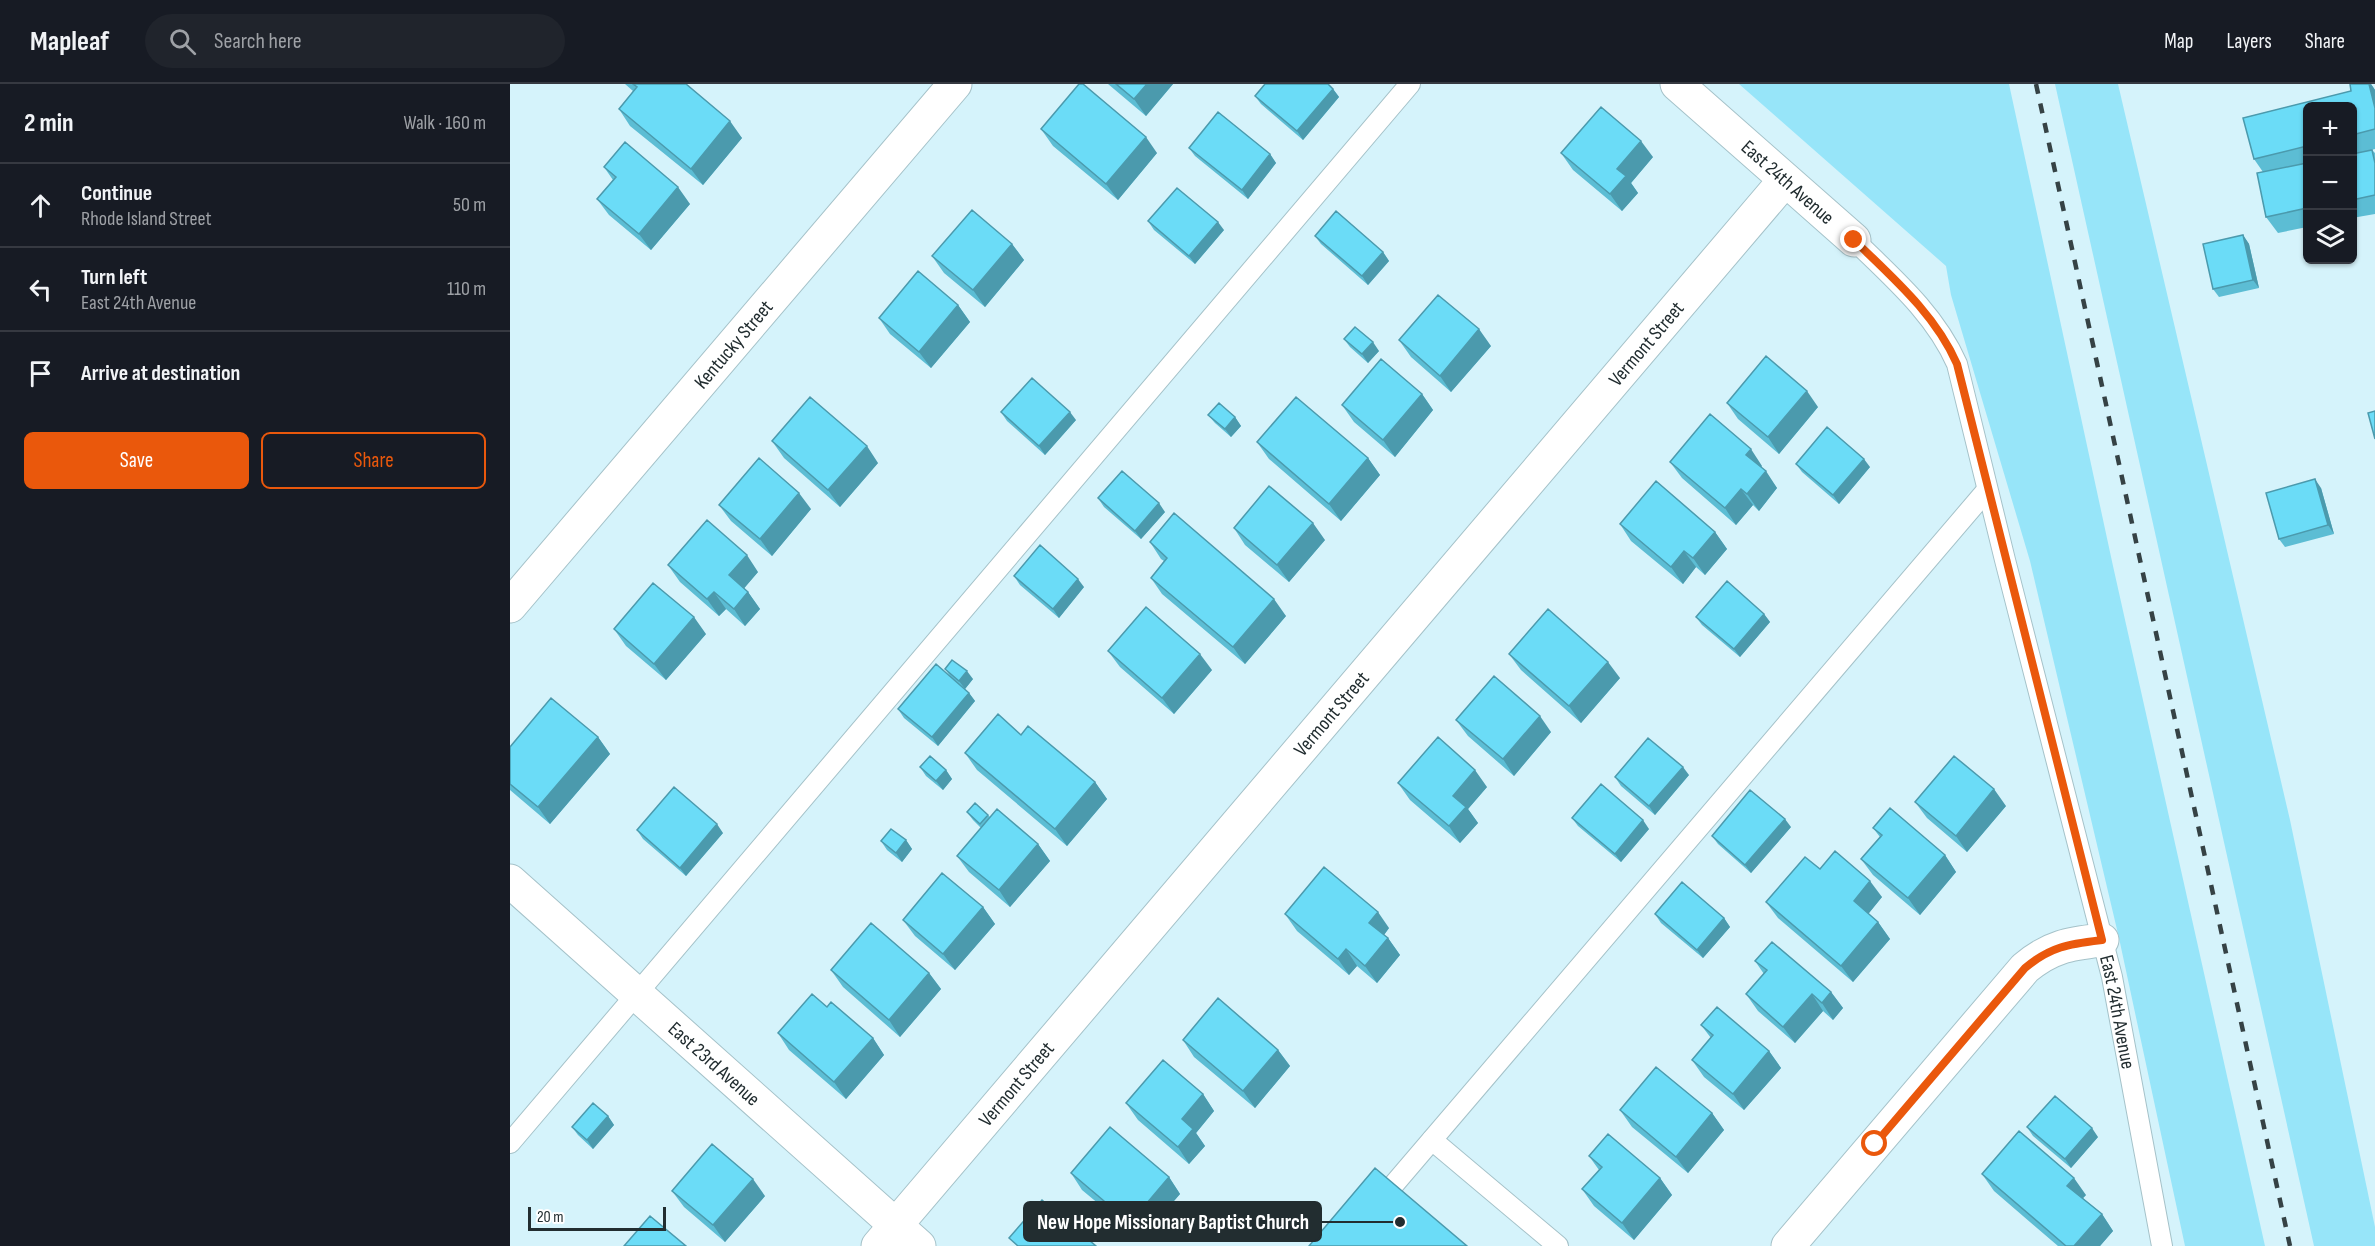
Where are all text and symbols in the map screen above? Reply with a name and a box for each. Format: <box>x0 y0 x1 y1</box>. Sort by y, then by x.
search box <box>145 14 565 68</box>
text: Mapleaf <box>30 25 109 58</box>
icon: search <box>166 25 199 58</box>
text: Search here <box>214 28 302 55</box>
text: Map <box>2164 29 2193 54</box>
text: Layers <box>2226 29 2272 54</box>
text: Share <box>2305 29 2345 54</box>
map controls <box>2303 102 2357 264</box>
button: + <box>2303 102 2357 156</box>
text: 2 min <box>24 108 74 139</box>
text: Walk · 160 m <box>403 111 486 135</box>
street label: East 24th Avenue <box>1736 135 1839 230</box>
button: − <box>2303 156 2357 210</box>
text: Continue <box>81 180 152 207</box>
icon: ahead <box>24 189 57 222</box>
text: 50 m <box>453 193 486 217</box>
text: Rhode Island Street <box>81 207 212 231</box>
button: layers <box>2303 210 2357 264</box>
route end <box>1840 226 1866 252</box>
text: Turn left <box>81 264 147 291</box>
icon: left <box>24 273 57 306</box>
text: 110 m <box>447 277 486 301</box>
text: East 24th Avenue <box>81 291 196 315</box>
street label: Kentucky Street <box>690 296 778 394</box>
street label: Vermont Street <box>1604 297 1689 391</box>
icon: arrive <box>24 357 57 390</box>
text: Arrive at destination <box>81 360 240 387</box>
button: Save <box>24 432 249 489</box>
button: Share <box>261 432 486 489</box>
street label: Vermont Street <box>1289 667 1374 761</box>
street label: East 24th Avenue <box>2094 953 2140 1071</box>
street label: East 23rd Avenue <box>663 1017 765 1111</box>
street label: Vermont Street <box>974 1037 1059 1132</box>
route start <box>1861 1130 1887 1156</box>
callout: New Hope Missionary Baptist Church <box>1024 1202 1321 1241</box>
scale bar <box>528 1204 666 1232</box>
text: 20 m <box>537 1208 564 1227</box>
text: New Hope Missionary Baptist Church <box>1037 1210 1309 1235</box>

